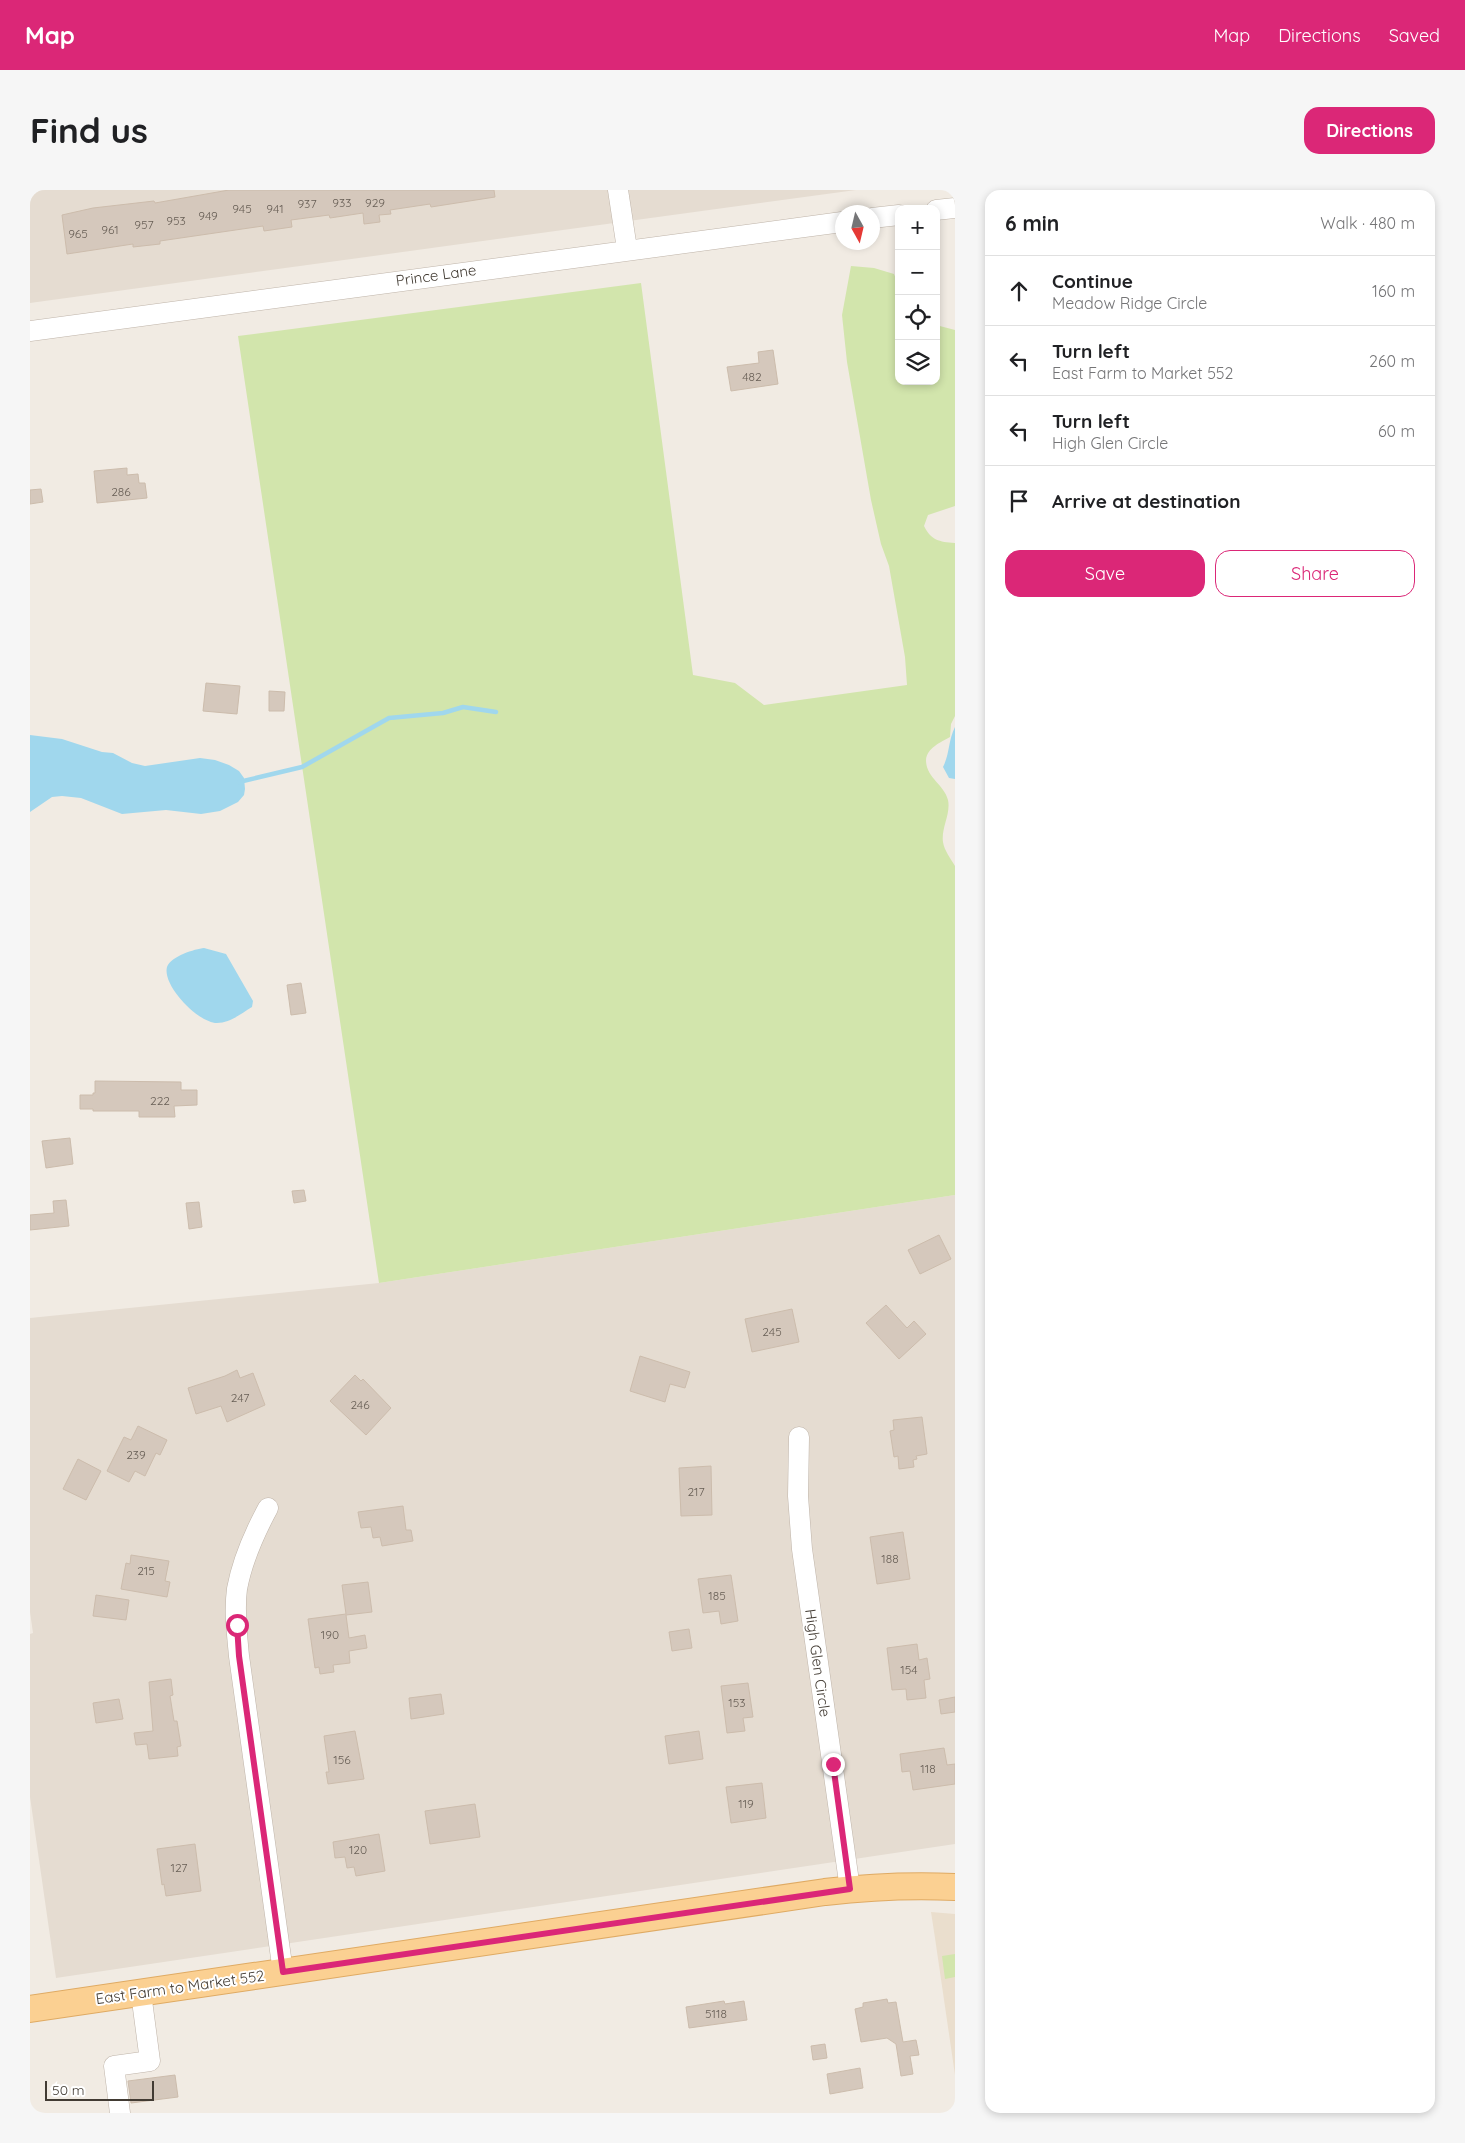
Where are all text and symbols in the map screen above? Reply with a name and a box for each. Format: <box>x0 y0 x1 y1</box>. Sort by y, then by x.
text: Map <box>25 20 75 50</box>
text: Map <box>1213 24 1250 47</box>
text: Directions <box>1278 24 1361 47</box>
text: Saved <box>1389 24 1440 47</box>
button: Directions <box>1304 107 1435 154</box>
text: Find us <box>30 108 148 152</box>
house number: 933 <box>332 195 352 210</box>
house number: 929 <box>365 195 385 210</box>
house number: 937 <box>297 196 317 211</box>
house number: 945 <box>232 201 252 216</box>
house number: 941 <box>266 201 284 216</box>
north arrow <box>835 205 880 250</box>
map controls <box>895 205 940 385</box>
button: + <box>895 205 940 250</box>
house number: 949 <box>198 208 218 223</box>
text: 6 min <box>1005 210 1059 236</box>
house number: 953 <box>166 213 186 228</box>
text: Walk · 480 m <box>1320 213 1415 233</box>
house number: 957 <box>134 217 154 232</box>
house number: 961 <box>101 222 119 237</box>
house number: 965 <box>68 226 88 241</box>
button: − <box>895 250 940 295</box>
street label: Prince Lane <box>394 260 478 290</box>
text: Continue <box>1052 269 1133 293</box>
icon: ahead <box>1005 277 1033 305</box>
text: 160 m <box>1372 281 1415 301</box>
text: Meadow Ridge Circle <box>1052 293 1207 313</box>
button: locate <box>895 295 940 340</box>
text: Turn left <box>1052 339 1130 363</box>
button: layers <box>895 340 940 385</box>
icon: left <box>1005 347 1033 375</box>
text: 260 m <box>1369 351 1415 371</box>
text: East Farm to Market 552 <box>1052 363 1233 383</box>
house number: 482 <box>742 369 762 384</box>
text: Turn left <box>1052 409 1130 433</box>
icon: left <box>1005 417 1033 445</box>
text: 60 m <box>1378 421 1415 441</box>
text: High Glen Circle <box>1052 433 1168 453</box>
house number: 286 <box>111 484 131 499</box>
icon: arrive <box>1005 487 1033 515</box>
text: Arrive at destination <box>1052 489 1241 513</box>
button: Save <box>1005 550 1205 597</box>
button: Share <box>1215 550 1415 597</box>
house number: 222 <box>150 1093 170 1108</box>
house number: 245 <box>762 1324 782 1339</box>
house number: 247 <box>231 1390 249 1405</box>
house number: 246 <box>350 1397 370 1412</box>
house number: 239 <box>126 1447 146 1462</box>
house number: 217 <box>687 1484 705 1499</box>
house number: 188 <box>881 1551 899 1566</box>
house number: 215 <box>137 1563 155 1578</box>
house number: 185 <box>708 1588 726 1603</box>
street label: High Glen Circle <box>801 1608 835 1718</box>
route start <box>226 1614 249 1637</box>
house number: 190 <box>321 1627 339 1642</box>
house number: 154 <box>900 1662 918 1677</box>
house number: 153 <box>728 1695 746 1710</box>
house number: 156 <box>333 1752 351 1767</box>
route end <box>822 1753 845 1776</box>
house number: 118 <box>920 1761 936 1776</box>
house number: 119 <box>738 1796 754 1811</box>
house number: 120 <box>349 1842 367 1857</box>
house number: 127 <box>170 1860 188 1875</box>
street label: East Farm to Market 552 <box>94 1966 266 2008</box>
house number: 5118 <box>705 2006 727 2021</box>
scale bar <box>45 2078 154 2101</box>
text: 50 m <box>52 2081 85 2099</box>

